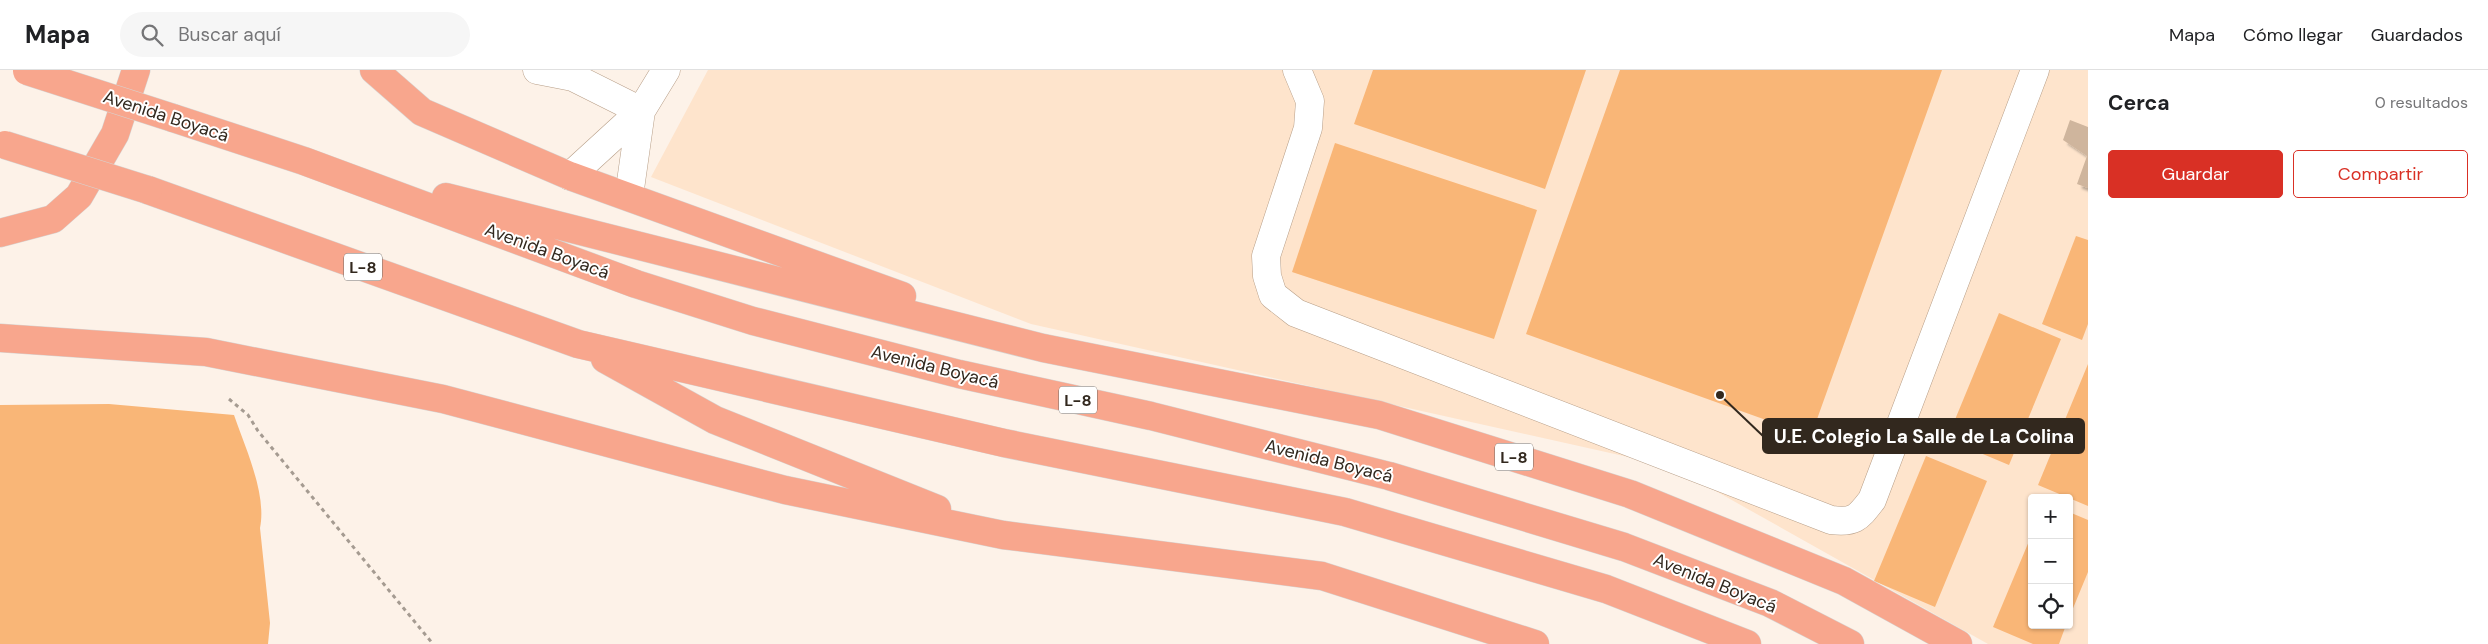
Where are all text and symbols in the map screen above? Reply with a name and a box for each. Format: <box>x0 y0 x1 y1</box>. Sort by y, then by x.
search box <box>120 12 470 57</box>
text: Mapa <box>25 19 90 50</box>
icon: search <box>138 21 166 49</box>
text: Buscar aquí <box>178 22 281 47</box>
text: Mapa <box>2169 23 2215 47</box>
text: Cómo llegar <box>2243 23 2343 47</box>
text: Guardados <box>2371 23 2463 47</box>
street label: Avenida Boyacá <box>100 84 232 148</box>
text: Cerca <box>2108 89 2170 117</box>
text: 0 resultados <box>2375 92 2468 113</box>
button: Guardar <box>2108 150 2283 198</box>
button: Compartir <box>2293 150 2468 198</box>
street label: Avenida Boyacá <box>481 217 613 285</box>
road number: L-8 <box>344 253 382 280</box>
street label: Avenida Boyacá <box>869 340 1001 394</box>
road number: L-8 <box>1059 386 1097 414</box>
callout: U.E. Colegio La Salle de La Colina <box>1763 419 2084 453</box>
text: U.E. Colegio La Salle de La Colina <box>1774 424 2074 449</box>
street label: Avenida Boyacá <box>1263 434 1395 488</box>
road number: L-8 <box>1495 444 1533 471</box>
map controls <box>2028 494 2073 629</box>
button: + <box>2028 494 2073 539</box>
button: − <box>2028 539 2073 584</box>
street label: Avenida Boyacá <box>1650 547 1780 619</box>
button: locate <box>2028 584 2073 629</box>

